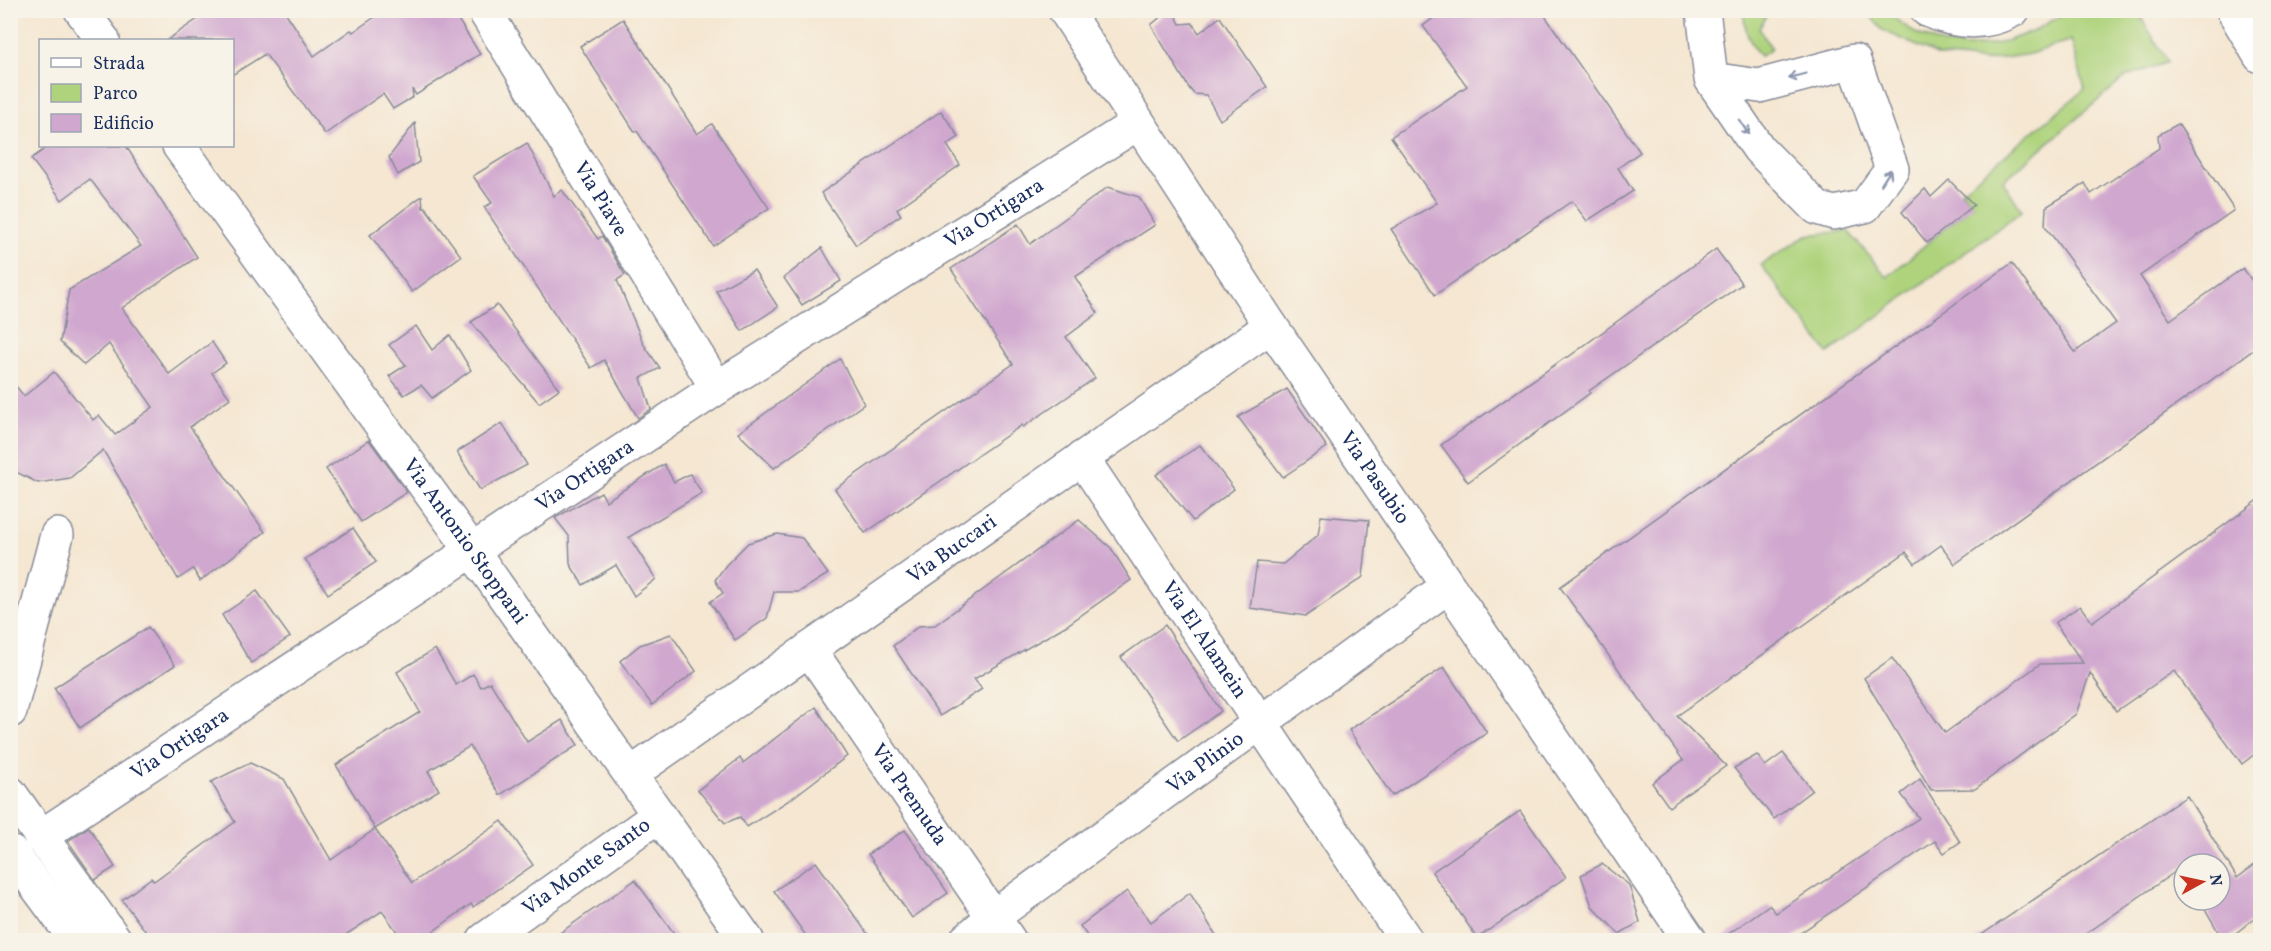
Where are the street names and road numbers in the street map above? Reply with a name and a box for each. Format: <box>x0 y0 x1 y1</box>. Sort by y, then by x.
street label: Via Piave <box>566 156 635 242</box>
street label: Via Ortigara <box>939 171 1050 256</box>
street label: Via Pasubio <box>1332 425 1417 530</box>
street label: Via Ortigara <box>530 432 640 519</box>
street label: Via Antonio Stoppani <box>396 453 534 630</box>
street label: Via Buccari <box>901 508 1003 591</box>
street label: Via El Alamein <box>1154 575 1254 704</box>
street label: Via Ortigara <box>125 701 235 787</box>
street label: Via Plinio <box>1161 725 1250 801</box>
street label: Via Premuda <box>864 738 955 852</box>
street label: Via Monte Santo <box>516 811 657 923</box>

